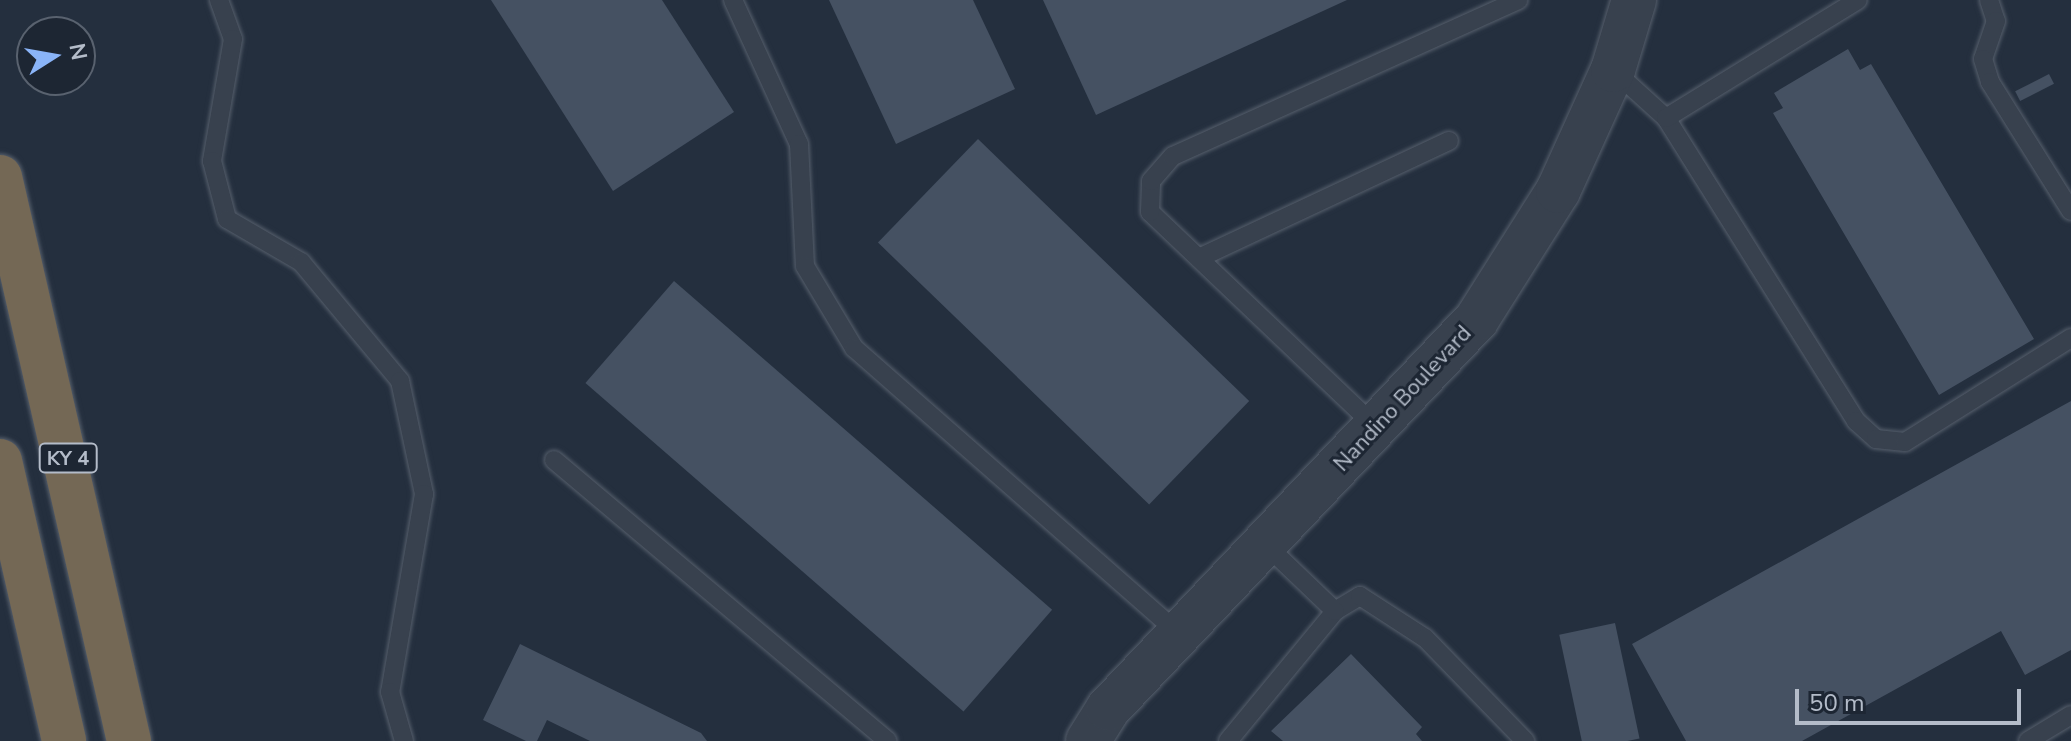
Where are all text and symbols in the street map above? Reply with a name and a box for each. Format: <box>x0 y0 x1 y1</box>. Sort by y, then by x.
north arrow <box>16 16 96 96</box>
text: N <box>61 41 94 63</box>
street label: Nandino Boulevard <box>1329 321 1477 477</box>
road number: KY 4 <box>38 442 98 474</box>
scale bar <box>1799 673 2025 723</box>
text: 50 m <box>1809 687 1865 719</box>

